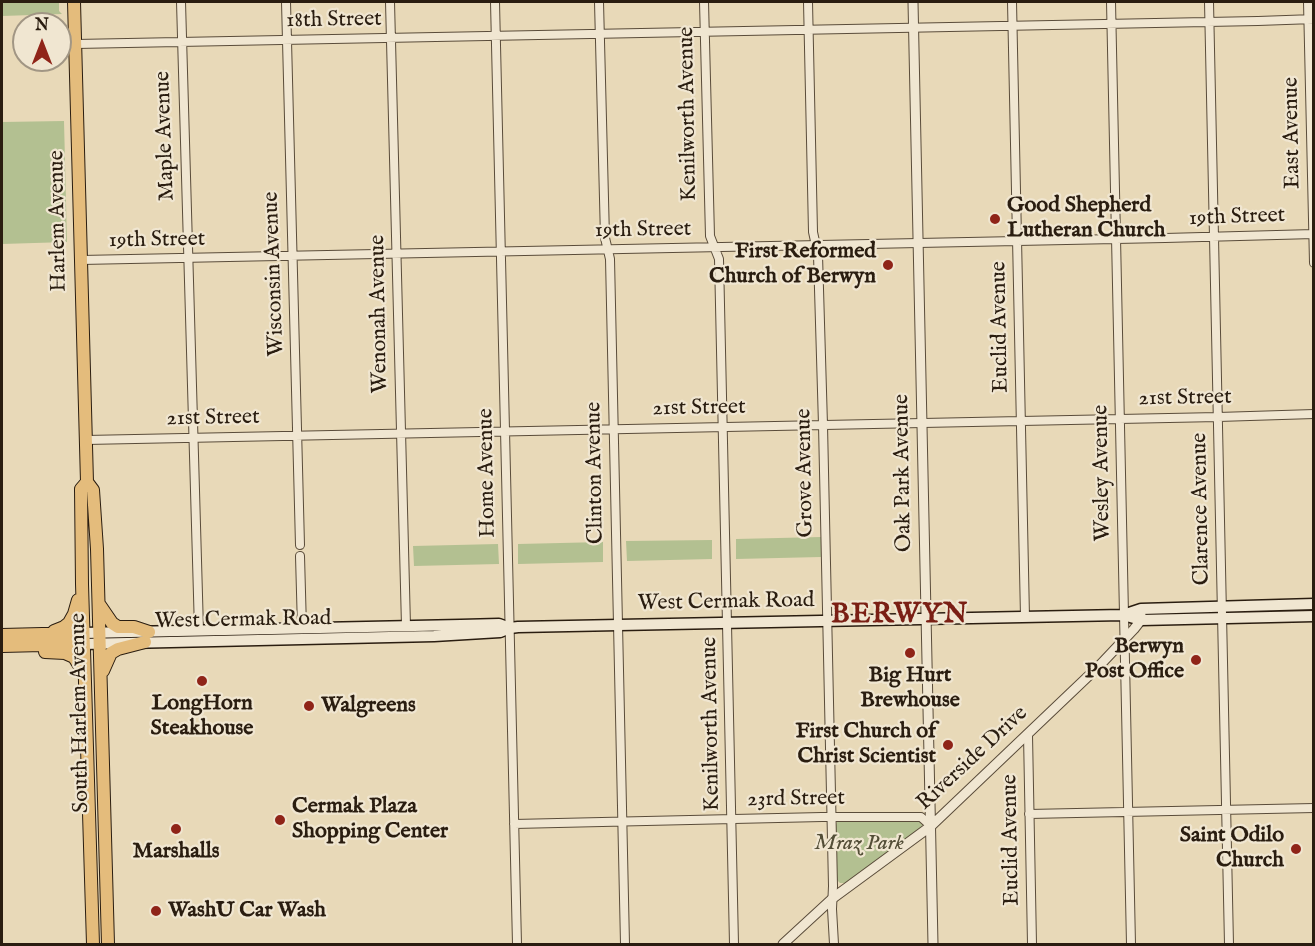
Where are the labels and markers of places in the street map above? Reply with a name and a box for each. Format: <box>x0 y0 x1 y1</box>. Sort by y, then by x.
place label: Good Shepherd Lutheran Church <box>1007 193 1165 244</box>
marker: Good Shepherd Lutheran Church <box>988 212 1002 226</box>
place label: First Reformed Church of Berwyn <box>709 239 876 290</box>
marker: First Reformed Church of Berwyn <box>881 258 895 272</box>
place label: Berwyn Post Office <box>1085 634 1184 686</box>
marker: Big Hurt Brewhouse <box>903 646 917 660</box>
marker: Berwyn Post Office <box>1189 653 1203 667</box>
place label: Big Hurt Brewhouse <box>860 663 960 714</box>
marker: LongHorn Steakhouse <box>195 674 209 688</box>
place label: LongHorn Steakhouse <box>151 691 253 742</box>
place label: Walgreens <box>321 693 416 719</box>
marker: Walgreens <box>302 699 316 713</box>
place label: First Church of Christ Scientist <box>795 719 936 770</box>
marker: First Church of Christ Scientist <box>941 738 955 752</box>
place label: Cermak Plaza Shopping Center <box>292 794 448 846</box>
marker: Cermak Plaza Shopping Center <box>273 813 287 827</box>
marker: Marshalls <box>169 822 183 836</box>
place label: Saint Odilo Church <box>1180 823 1284 874</box>
place label: Marshalls <box>132 839 220 865</box>
marker: Saint Odilo Church <box>1289 842 1303 856</box>
place label: WashU Car Wash <box>168 898 326 924</box>
marker: WashU Car Wash <box>149 904 163 918</box>

